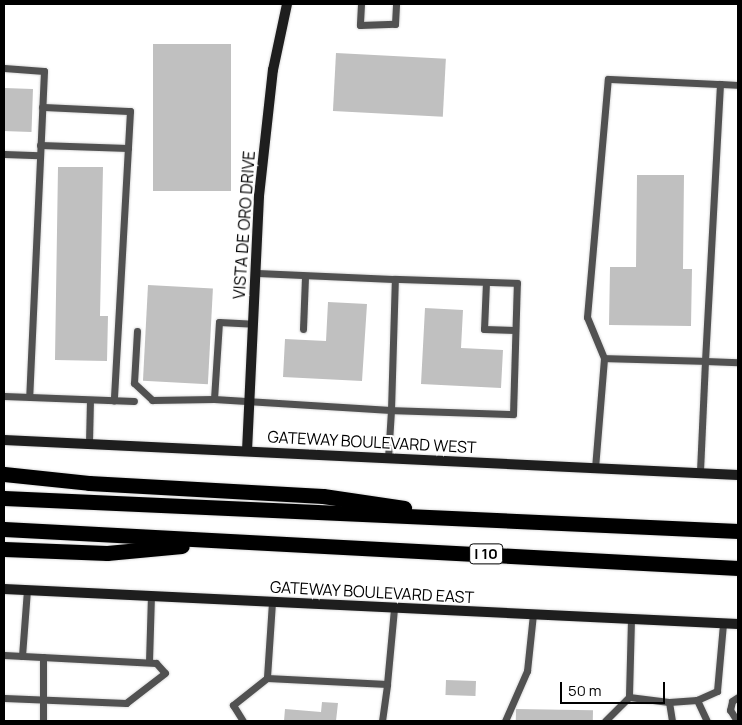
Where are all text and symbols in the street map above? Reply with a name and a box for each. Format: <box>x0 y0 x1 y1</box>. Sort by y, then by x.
street label: VISTA DE ORO DRIVE <box>229 150 259 300</box>
street label: GATEWAY BOULEVARD WEST <box>267 427 477 457</box>
road number: I 10 <box>468 542 504 566</box>
street label: GATEWAY BOULEVARD EAST <box>269 577 475 607</box>
scale bar <box>562 672 667 704</box>
text: 50 m <box>568 680 602 701</box>

